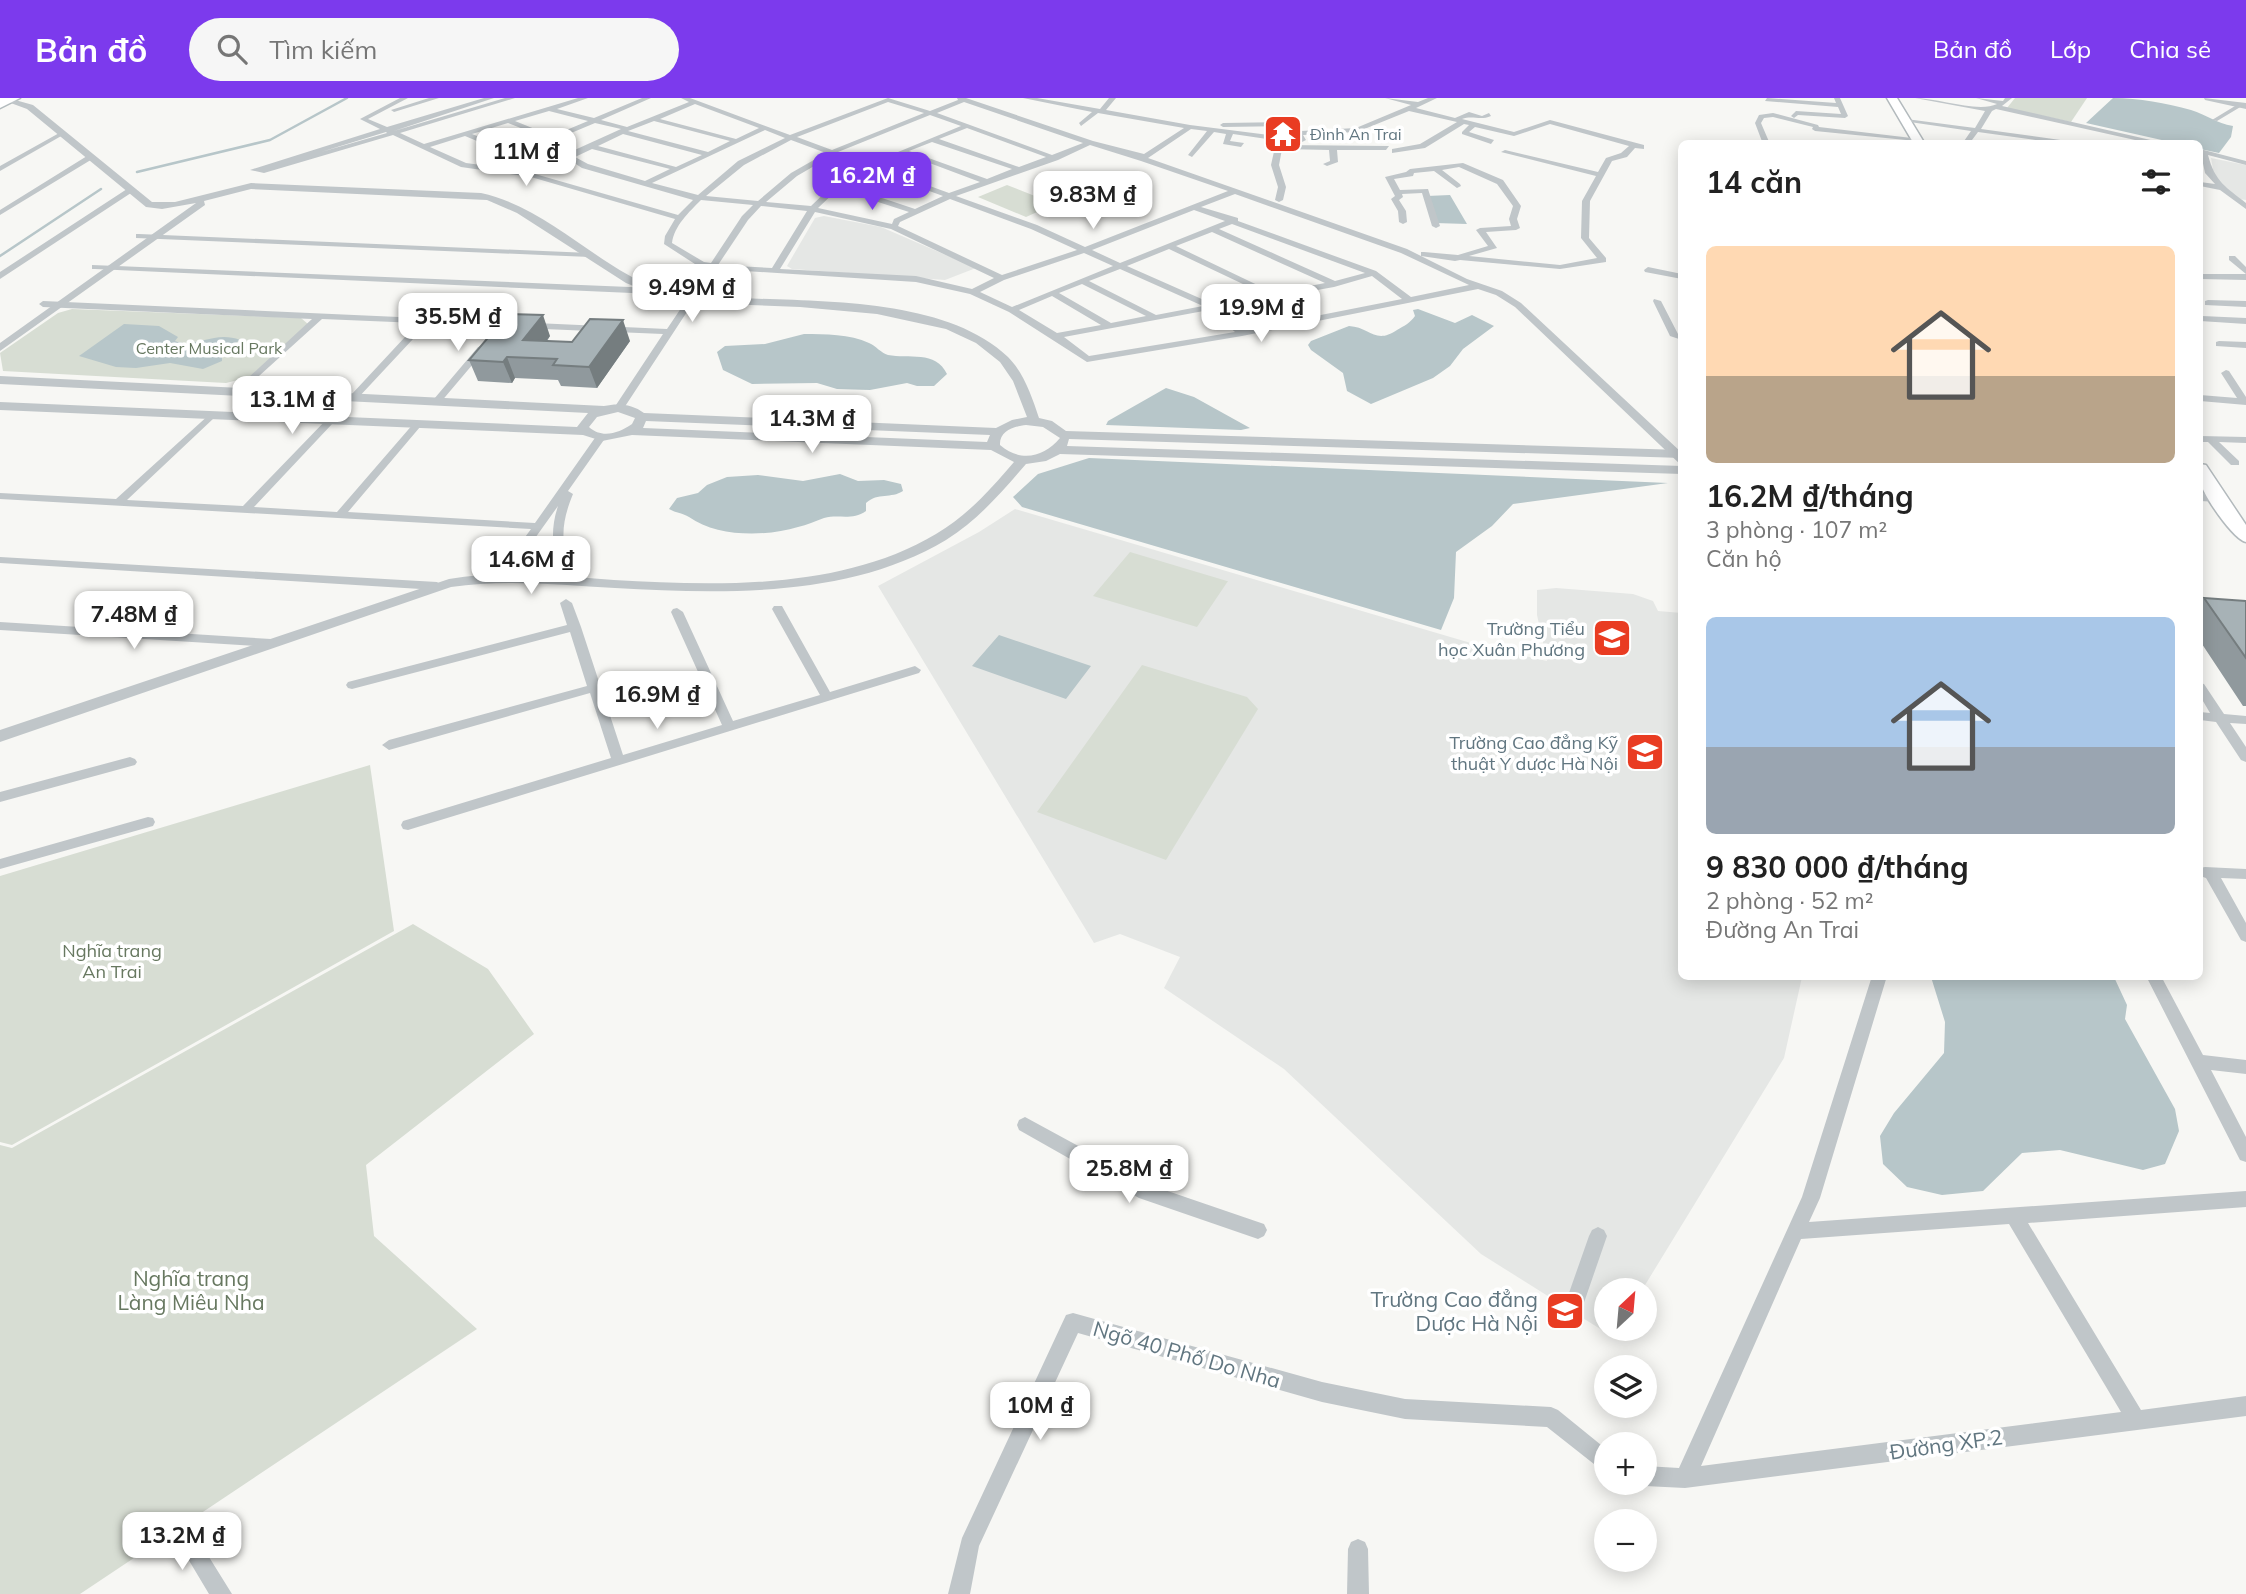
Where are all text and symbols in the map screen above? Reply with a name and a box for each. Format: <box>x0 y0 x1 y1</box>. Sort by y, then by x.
search box <box>189 18 679 81</box>
text: Bản đồ <box>35 29 147 70</box>
icon: search <box>213 30 251 68</box>
text: Tìm kiếm <box>269 33 377 66</box>
text: Bản đồ <box>1933 34 2012 64</box>
text: Lớp <box>2050 34 2091 64</box>
text: Chia sẻ <box>2129 34 2211 64</box>
temple icon: Đình An Trai <box>1262 113 1304 155</box>
place label: Đình An Trai <box>1310 124 1402 144</box>
pin: 11M ₫ <box>477 129 575 188</box>
text: 11M ₫ <box>492 136 560 165</box>
pin: 16.2M ₫ <box>807 152 937 212</box>
text: 16.2M ₫ <box>828 160 916 189</box>
text: 14 căn <box>1706 163 1802 201</box>
icon: filters <box>2137 163 2175 201</box>
pin: 9.83M ₫ <box>1028 172 1158 231</box>
text: 9.83M ₫ <box>1049 179 1137 208</box>
pin: 9.49M ₫ <box>627 264 757 324</box>
text: 9.49M ₫ <box>648 272 736 301</box>
pin: 19.9M ₫ <box>1196 285 1326 344</box>
text: 19.9M ₫ <box>1217 292 1305 321</box>
icon: home <box>1878 292 2004 418</box>
pin: 35.5M ₫ <box>393 294 523 353</box>
text: 35.5M ₫ <box>414 301 502 330</box>
park label: Center Musical Park <box>136 338 283 358</box>
pin: 13.1M ₫ <box>227 376 357 436</box>
text: 13.1M ₫ <box>248 384 336 413</box>
pin: 14.3M ₫ <box>747 396 877 455</box>
text: 14.3M ₫ <box>768 403 856 432</box>
text: 16.2M ₫/tháng <box>1706 477 1914 515</box>
text: 3 phòng · 107 m² <box>1706 515 1887 544</box>
pin: 14.6M ₫ <box>466 536 596 596</box>
text: 14.6M ₫ <box>487 544 575 573</box>
text: Căn hộ <box>1706 544 1782 573</box>
pin: 7.48M ₫ <box>69 592 199 651</box>
text: 7.48M ₫ <box>90 599 178 628</box>
place label: Trường Tiểu học Xuân Phương <box>1438 617 1585 661</box>
school or university icon: Trường Tiểu học Xuân Phương <box>1591 617 1633 659</box>
icon: home <box>1878 663 2004 789</box>
pin: 16.9M ₫ <box>592 672 722 731</box>
text: 16.9M ₫ <box>613 679 701 708</box>
place label: Trường Cao đẳng Kỹ thuật Y dược Hà Nội <box>1449 731 1618 775</box>
school or university icon: Trường Cao đẳng Kỹ thuật Y dược Hà Nội <box>1624 731 1666 773</box>
text: 9 830 000 ₫/tháng <box>1706 848 1969 886</box>
text: 2 phòng · 52 m² <box>1706 886 1873 915</box>
text: Đường An Trai <box>1706 915 1859 944</box>
park label: Nghĩa trang An Trai <box>62 939 162 983</box>
pin: 25.8M ₫ <box>1064 1146 1194 1205</box>
text: 25.8M ₫ <box>1085 1153 1173 1182</box>
park label: Nghĩa trang Làng Miêu Nha <box>117 1265 265 1315</box>
north arrow <box>1594 1278 1657 1340</box>
map controls <box>1594 1278 1657 1572</box>
place label: Trường Cao đẳng Dược Hà Nội <box>1370 1286 1538 1336</box>
school or university icon: Trường Cao đẳng Dược Hà Nội <box>1544 1290 1586 1332</box>
street label: Ngõ 40 Phố Do Nha <box>1090 1315 1284 1393</box>
button: layers <box>1594 1355 1657 1418</box>
pin: 10M ₫ <box>991 1382 1089 1442</box>
text: 10M ₫ <box>1006 1390 1074 1419</box>
street label: Đường XP.2 <box>1888 1423 2004 1465</box>
button: + <box>1594 1432 1657 1495</box>
button: − <box>1594 1509 1657 1572</box>
pin: 13.2M ₫ <box>117 1512 247 1572</box>
text: 13.2M ₫ <box>138 1520 226 1549</box>

